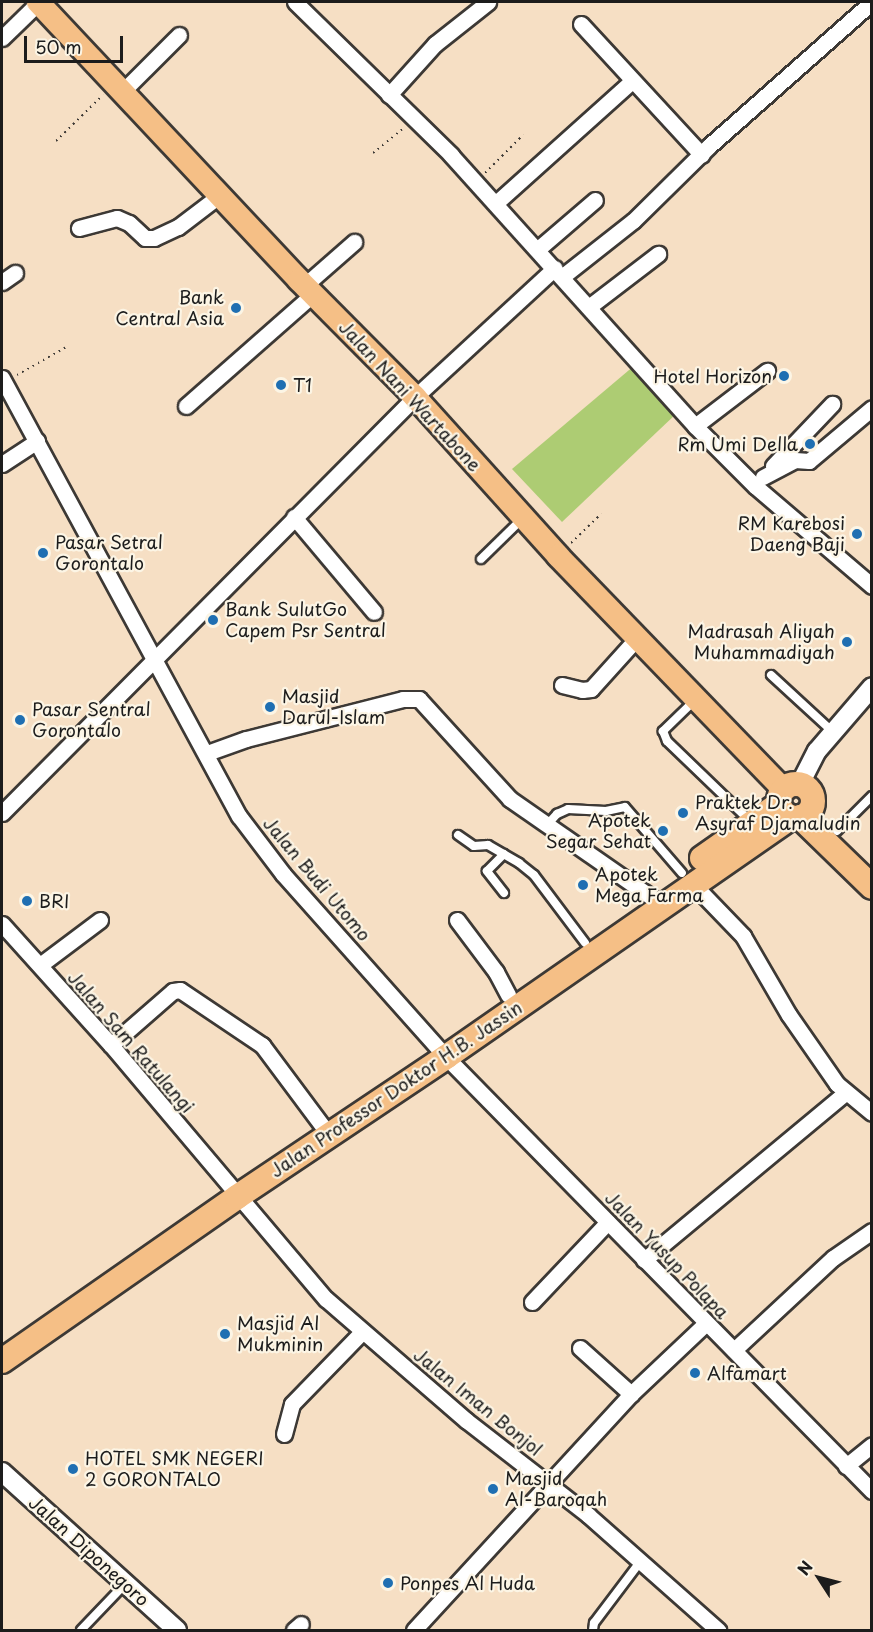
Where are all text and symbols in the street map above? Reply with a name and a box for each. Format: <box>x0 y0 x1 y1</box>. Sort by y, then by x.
scale bar <box>27 24 126 62</box>
text: 50 m <box>35 33 82 60</box>
place label: Bank Central Asia <box>115 287 224 330</box>
marker: Bank Central Asia <box>229 301 243 315</box>
street label: Jalan Nani Wartabone <box>334 315 486 477</box>
place label: Hotel Horizon <box>654 365 772 387</box>
marker: Hotel Horizon <box>777 369 791 383</box>
place label: T1 <box>293 374 312 396</box>
marker: T1 <box>274 378 288 392</box>
place label: Rm Umi Della <box>676 433 798 455</box>
marker: Rm Umi Della <box>803 437 817 451</box>
place label: RM Karebosi Daeng Baji <box>736 513 845 556</box>
marker: RM Karebosi Daeng Baji <box>850 527 864 541</box>
place label: Pasar Setral Gorontalo <box>55 532 163 574</box>
marker: Pasar Setral Gorontalo <box>36 546 50 560</box>
place label: Bank SulutGo Capem Psr Sentral <box>225 599 389 642</box>
marker: Bank SulutGo Capem Psr Sentral <box>206 613 220 627</box>
place label: Madrasah Aliyah Muhammadiyah <box>687 621 835 664</box>
marker: Madrasah Aliyah Muhammadiyah <box>840 635 854 649</box>
place label: Masjid Darul-Islam <box>282 686 385 728</box>
place label: Pasar Sentral Gorontalo <box>32 699 151 742</box>
marker: Masjid Darul-Islam <box>263 700 277 714</box>
marker: Pasar Sentral Gorontalo <box>13 713 27 727</box>
place label: Praktek Dr. Asyraf Djamaludin <box>695 792 861 834</box>
marker: Praktek Dr. Asyraf Djamaludin <box>676 806 690 820</box>
place label: Apotek Segar Sehat <box>544 810 651 852</box>
street label: Jalan Budi Utomo <box>259 812 375 946</box>
marker: Apotek Segar Sehat <box>656 824 670 838</box>
place label: Apotek Mega Farma <box>595 864 706 906</box>
marker: Apotek Mega Farma <box>576 878 590 892</box>
place label: BRI <box>39 890 70 912</box>
marker: BRI <box>20 894 34 908</box>
street label: Jalan Sam Ratulangi <box>63 966 199 1118</box>
street label: Jalan Professor Doktor H.B. Jassin <box>266 996 526 1182</box>
street label: Jalan Yusup Polapa <box>601 1187 733 1323</box>
place label: Masjid Al Mukminin <box>237 1313 323 1356</box>
marker: Masjid Al Mukminin <box>218 1327 232 1341</box>
street label: Jalan Iman Bonjol <box>409 1344 547 1460</box>
place label: Alfamart <box>707 1362 787 1384</box>
marker: Alfamart <box>688 1366 702 1380</box>
place label: HOTEL SMK NEGERI 2 GORONTALO <box>85 1448 269 1490</box>
marker: HOTEL SMK NEGERI 2 GORONTALO <box>66 1462 80 1476</box>
place label: Masjid Al-Baroqah <box>505 1468 607 1510</box>
marker: Masjid Al-Baroqah <box>486 1482 500 1496</box>
street label: Jalan Diponegoro <box>25 1491 153 1611</box>
north arrow <box>789 1548 849 1608</box>
text: N <box>791 1555 818 1580</box>
place label: Ponpes Al Huda <box>400 1572 536 1594</box>
marker: Ponpes Al Huda <box>381 1576 395 1590</box>

